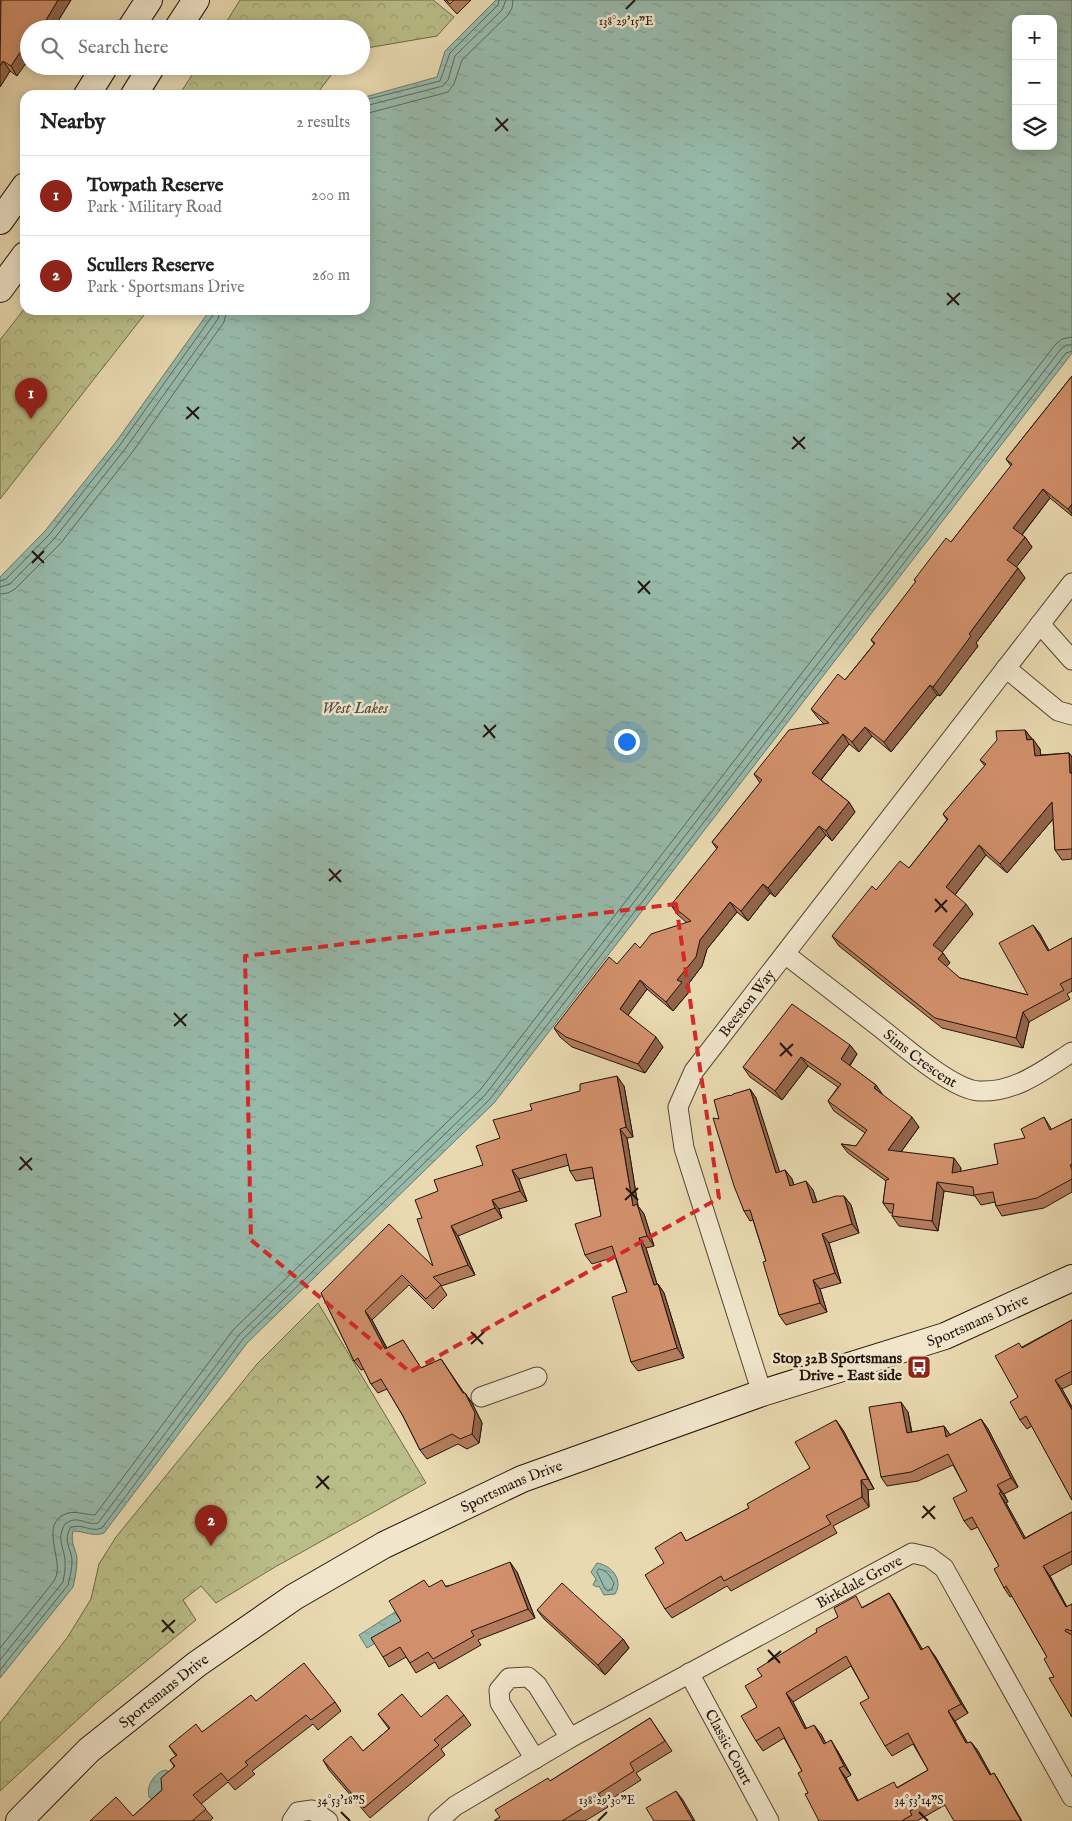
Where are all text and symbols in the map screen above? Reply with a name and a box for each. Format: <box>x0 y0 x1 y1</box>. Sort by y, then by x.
text: 138°29'15"E <box>599 14 653 29</box>
map controls <box>1012 15 1057 150</box>
button: + <box>1012 15 1057 60</box>
search box <box>20 20 370 75</box>
icon: search <box>38 34 66 62</box>
text: Search here <box>78 36 169 60</box>
button: − <box>1012 60 1057 105</box>
button: layers <box>1012 105 1057 150</box>
text: Nearby <box>40 109 105 136</box>
text: 2 results <box>296 113 350 133</box>
text: Towpath Reserve <box>87 174 223 198</box>
text: 1 <box>53 186 59 206</box>
text: 200 m <box>311 186 350 206</box>
text: Park · Military Road <box>87 198 222 218</box>
text: Scullers Reserve <box>87 254 214 278</box>
text: 2 <box>52 266 60 286</box>
text: 260 m <box>312 266 350 286</box>
text: Park · Sportsmans Drive <box>87 278 245 298</box>
pin: 1 <box>15 378 47 419</box>
water label: West Lakes <box>322 699 389 719</box>
your location <box>614 729 640 755</box>
street label: Beeston Way <box>715 965 780 1041</box>
street label: Sims Crescent <box>879 1025 960 1092</box>
street label: Sportsmans Drive <box>924 1290 1032 1351</box>
place label: Stop 32B Sportsmans Drive - East side <box>773 1349 903 1385</box>
bus stop icon: Stop 32B Sportsmans Drive - East side <box>906 1354 932 1380</box>
street label: Sportsmans Drive <box>457 1456 565 1517</box>
pin: 2 <box>195 1505 227 1546</box>
street label: Birkdale Grove <box>813 1551 906 1613</box>
street label: Sportsmans Drive <box>115 1650 213 1733</box>
street label: Classic Court <box>700 1706 757 1788</box>
text: 34°53'18"S <box>317 1793 365 1808</box>
text: 138°29'30"E <box>579 1793 635 1808</box>
text: 34°53'14"S <box>895 1793 943 1808</box>

